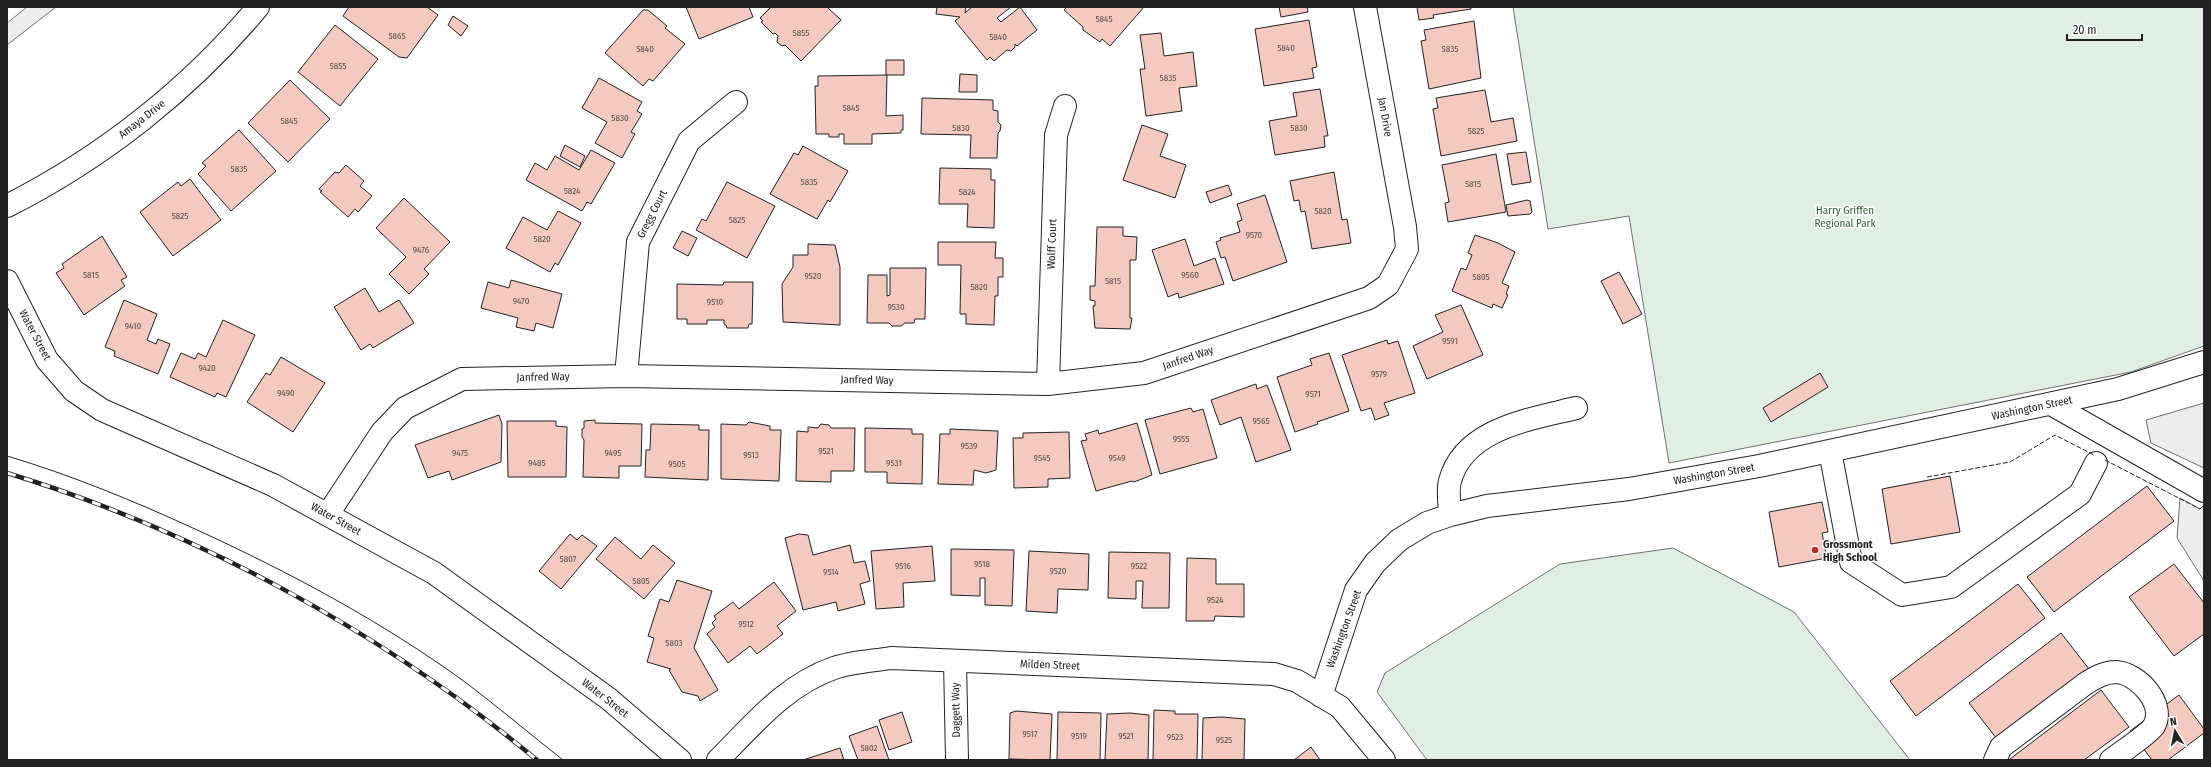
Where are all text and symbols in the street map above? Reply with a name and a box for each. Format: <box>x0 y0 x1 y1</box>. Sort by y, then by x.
house number: 5845 <box>1095 14 1113 24</box>
scale bar <box>2067 16 2142 42</box>
text: 20 m <box>2073 23 2097 37</box>
house number: 5855 <box>793 28 809 38</box>
house number: 5865 <box>388 31 406 41</box>
house number: 5840 <box>989 32 1007 42</box>
house number: 5840 <box>1277 43 1295 53</box>
house number: 5840 <box>636 44 654 54</box>
house number: 5835 <box>1442 44 1458 54</box>
house number: 5855 <box>330 61 346 71</box>
house number: 5835 <box>1160 73 1176 83</box>
street label: Jan Drive <box>1375 96 1395 138</box>
street label: Amaya Drive <box>116 97 168 141</box>
house number: 5845 <box>842 103 860 113</box>
house number: 5830 <box>611 113 629 123</box>
house number: 5845 <box>280 116 298 126</box>
house number: 5830 <box>952 123 970 133</box>
house number: 5830 <box>1290 123 1308 133</box>
house number: 5825 <box>1468 126 1484 136</box>
house number: 5835 <box>231 164 247 174</box>
house number: 5835 <box>801 177 817 187</box>
house number: 5815 <box>1465 179 1481 189</box>
house number: 5824 <box>564 186 581 196</box>
street label: Gregg Court <box>634 187 670 240</box>
house number: 5824 <box>959 187 976 197</box>
park label: Harry Griffen Regional Park <box>1814 204 1876 230</box>
house number: 5820 <box>1314 206 1332 216</box>
house number: 5825 <box>172 211 188 221</box>
house number: 5825 <box>729 215 745 225</box>
street label: Wolff Court <box>1045 218 1059 269</box>
house number: 9570 <box>1246 230 1263 240</box>
house number: 5820 <box>533 234 551 244</box>
house number: 9476 <box>413 245 430 255</box>
house number: 5815 <box>83 270 99 280</box>
house number: 9560 <box>1181 270 1199 280</box>
house number: 9520 <box>804 271 822 281</box>
house number: 5805 <box>1472 272 1490 282</box>
house number: 5815 <box>1105 276 1121 286</box>
house number: 5820 <box>970 282 988 292</box>
house number: 9470 <box>513 296 530 306</box>
house number: 9510 <box>707 297 723 307</box>
house number: 9530 <box>887 302 905 312</box>
street label: Water Street <box>16 307 54 363</box>
house number: 9410 <box>125 321 141 331</box>
house number: 9591 <box>1442 336 1458 346</box>
street label: Janfred Way <box>1161 343 1215 373</box>
house number: 9420 <box>198 363 216 373</box>
house number: 9579 <box>1371 369 1387 379</box>
street label: Janfred Way <box>516 370 570 384</box>
street label: Janfred Way <box>840 373 894 387</box>
house number: 9490 <box>277 388 295 398</box>
house number: 9571 <box>1305 389 1321 399</box>
street label: Washington Street <box>1990 393 2074 423</box>
house number: 9565 <box>1252 416 1270 426</box>
house number: 9555 <box>1173 434 1189 444</box>
house number: 9539 <box>961 441 977 451</box>
house number: 9521 <box>818 446 834 456</box>
house number: 9475 <box>452 448 468 458</box>
house number: 9495 <box>604 448 622 458</box>
house number: 9513 <box>743 450 759 460</box>
house number: 9545 <box>1034 453 1050 463</box>
house number: 9549 <box>1108 453 1126 463</box>
house number: 9485 <box>528 458 546 468</box>
house number: 9531 <box>886 458 902 468</box>
house number: 9505 <box>668 459 686 469</box>
street label: Washington Street <box>1672 460 1756 488</box>
street label: Water Street <box>309 500 364 538</box>
place label: Grossmont High School <box>1823 538 1878 564</box>
marker: Grossmont High School <box>1810 545 1820 555</box>
house number: 5807 <box>560 554 577 564</box>
house number: 9518 <box>974 559 991 569</box>
house number: 9516 <box>895 561 912 571</box>
house number: 9522 <box>1131 561 1147 571</box>
house number: 9520 <box>1049 566 1067 576</box>
house number: 9514 <box>823 567 840 577</box>
house number: 5805 <box>632 576 650 586</box>
street label: Washington Street <box>1324 588 1364 670</box>
house number: 9524 <box>1207 595 1224 605</box>
house number: 9512 <box>738 619 754 629</box>
house number: 5803 <box>665 638 683 648</box>
street label: Milden Street <box>1020 657 1081 673</box>
street label: Water Street <box>579 676 631 720</box>
street label: Daggett Way <box>949 682 963 738</box>
north arrow <box>2155 711 2195 751</box>
text: N <box>2169 715 2178 729</box>
house number: 9517 <box>1022 729 1038 739</box>
house number: 9519 <box>1071 731 1087 741</box>
house number: 9521 <box>1118 731 1134 741</box>
house number: 9523 <box>1167 732 1183 742</box>
house number: 9525 <box>1216 735 1232 745</box>
house number: 5802 <box>860 743 878 753</box>

